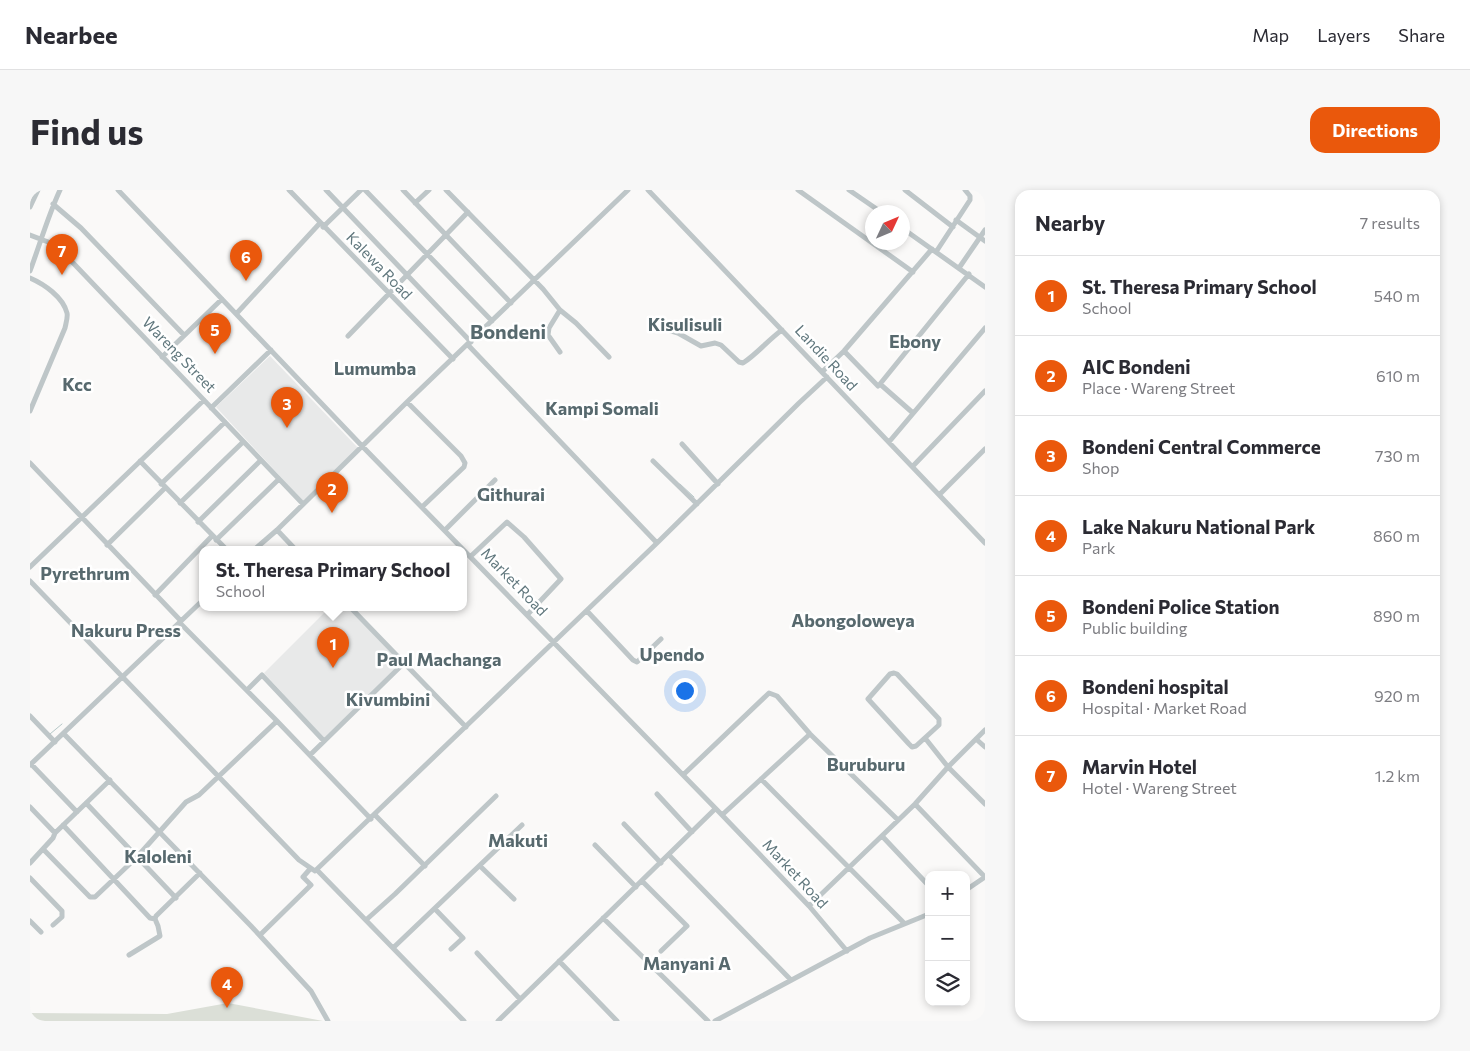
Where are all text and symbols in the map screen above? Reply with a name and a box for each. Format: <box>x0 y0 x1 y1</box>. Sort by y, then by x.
text: Nearbee <box>25 20 118 49</box>
text: Map <box>1252 24 1289 46</box>
text: Layers <box>1317 24 1370 46</box>
text: Share <box>1398 24 1445 46</box>
button: Directions <box>1310 107 1440 153</box>
text: Find us <box>30 109 144 152</box>
north arrow <box>865 205 910 250</box>
text: Nearby <box>1035 210 1105 235</box>
text: 7 results <box>1360 213 1420 232</box>
street label: Kalewa Road <box>343 228 416 303</box>
pin: 7 <box>46 234 78 275</box>
pin: 6 <box>230 240 262 281</box>
text: St. Theresa Primary School <box>1082 275 1317 298</box>
text: 1 <box>1047 286 1055 305</box>
text: 540 m <box>1374 286 1420 305</box>
text: School <box>1082 298 1132 317</box>
street label: Wareng Street <box>139 313 220 396</box>
pin: 5 <box>199 313 231 354</box>
district label: Kisulisuli <box>648 313 722 335</box>
district label: Bondeni <box>470 319 546 343</box>
street label: Landie Road <box>792 321 862 394</box>
district label: Ebony <box>889 330 941 352</box>
text: AIC Bondeni <box>1082 355 1191 378</box>
district label: Lumumba <box>334 357 416 379</box>
text: 2 <box>1046 366 1056 385</box>
text: 610 m <box>1376 366 1420 385</box>
district label: Kcc <box>62 373 92 395</box>
text: Place · Wareng Street <box>1082 378 1235 397</box>
pin: 3 <box>271 387 303 428</box>
district label: Kampi Somali <box>545 397 659 419</box>
text: Bondeni Central Commerce <box>1082 435 1321 458</box>
text: 3 <box>1046 446 1056 465</box>
text: 730 m <box>1375 446 1420 465</box>
text: Shop <box>1082 458 1120 477</box>
pin: 2 <box>316 472 348 513</box>
district label: Githurai <box>477 483 545 505</box>
text: Lake Nakuru National Park <box>1082 515 1315 538</box>
text: 4 <box>1046 526 1056 545</box>
text: 860 m <box>1373 526 1420 545</box>
text: Park <box>1082 538 1115 557</box>
street label: Market Road <box>478 544 552 619</box>
popup <box>199 546 467 611</box>
text: St. Theresa Primary School <box>216 558 450 581</box>
district label: Pyrethrum <box>40 562 130 584</box>
text: School <box>216 581 265 600</box>
text: Bondeni Police Station <box>1082 595 1280 618</box>
text: 5 <box>1046 606 1056 625</box>
text: 890 m <box>1373 606 1420 625</box>
district label: Abongoloweya <box>791 609 915 631</box>
text: Public building <box>1082 618 1187 637</box>
district label: Nakuru Press <box>71 619 181 641</box>
pin: 1 <box>317 627 349 668</box>
district label: Upendo <box>640 643 705 665</box>
district label: Paul Machanga <box>377 648 501 670</box>
text: Bondeni hospital <box>1082 675 1229 698</box>
your location <box>672 678 698 704</box>
text: 6 <box>1046 686 1056 705</box>
text: 920 m <box>1374 686 1420 705</box>
district label: Kivumbini <box>346 688 430 710</box>
text: Hospital · Market Road <box>1082 698 1247 717</box>
district label: Buruburu <box>827 753 905 775</box>
text: Marvin Hotel <box>1082 755 1197 778</box>
text: 7 <box>1047 766 1055 785</box>
text: 1.2 km <box>1375 766 1420 785</box>
text: Hotel · Wareng Street <box>1082 778 1237 797</box>
district label: Makuti <box>488 829 548 851</box>
street label: Market Road <box>759 835 832 912</box>
district label: Kaloleni <box>124 845 192 867</box>
map controls <box>925 871 970 1006</box>
button: + <box>925 871 970 916</box>
button: − <box>925 916 970 961</box>
district label: Manyani A <box>643 952 731 974</box>
button: layers <box>925 961 970 1006</box>
pin: 4 <box>211 967 243 1008</box>

